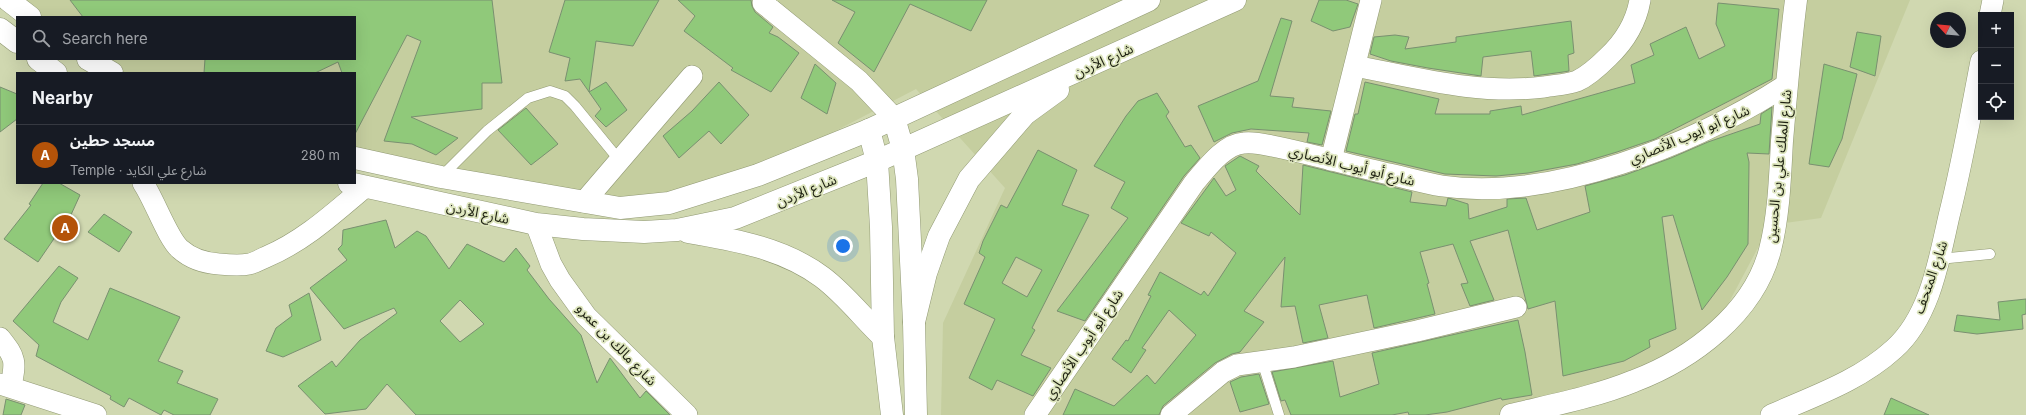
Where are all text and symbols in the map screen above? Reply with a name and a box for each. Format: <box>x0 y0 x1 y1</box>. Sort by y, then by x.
north arrow <box>1930 12 1966 48</box>
map controls <box>1978 12 2014 120</box>
button: + <box>1978 12 2014 48</box>
search box <box>16 16 356 60</box>
icon: search <box>30 27 52 49</box>
text: Search here <box>62 29 148 48</box>
street label: شارع الأردن <box>1070 39 1137 83</box>
button: − <box>1978 48 2014 84</box>
button: locate <box>1978 84 2014 120</box>
text: Nearby <box>32 88 93 108</box>
street label: شارع الملك علي بن الحسين <box>1761 89 1798 244</box>
street label: شارع أبو أيوب الأنصاري <box>1626 101 1753 170</box>
text: مسجد حطين <box>70 131 155 150</box>
street label: شارع أبو أيوب الأنصاري <box>1287 141 1417 192</box>
text: A <box>40 147 50 163</box>
text: 280 m <box>301 147 340 163</box>
text: Temple · شارع علي الكايد <box>70 162 206 178</box>
street label: شارع الأردن <box>773 170 840 213</box>
street label: شارع الأردن <box>444 197 511 230</box>
pin: A <box>52 213 78 243</box>
your location <box>833 236 853 256</box>
street label: شارع المتحف <box>1910 238 1953 317</box>
street label: شارع أبو أيوب الأنصاري <box>1040 286 1129 404</box>
street label: شارع مالك بن عمرو <box>571 299 661 391</box>

